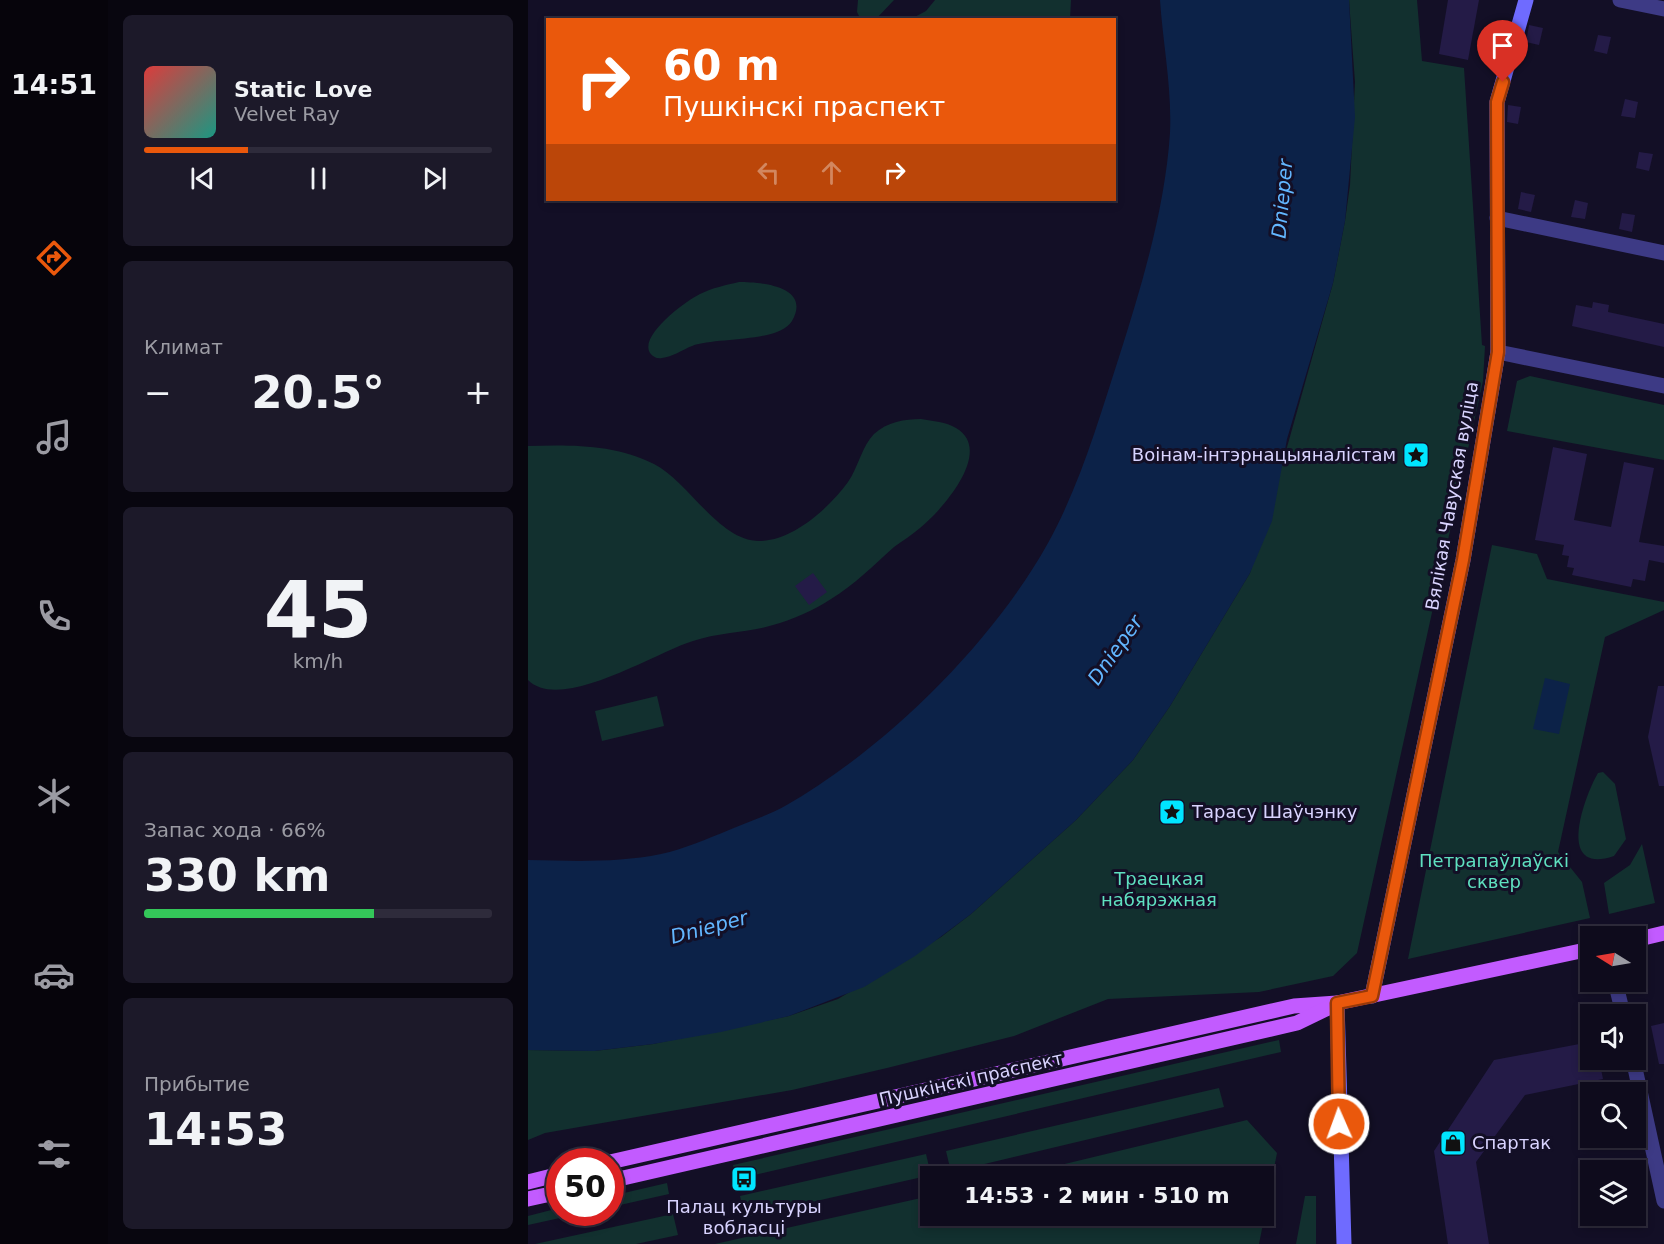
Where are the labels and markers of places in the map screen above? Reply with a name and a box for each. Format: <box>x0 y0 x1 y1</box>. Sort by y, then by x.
pin <box>1477 20 1528 82</box>
place icon: Воінам-інтэрнацыяналістам <box>1401 440 1431 470</box>
place label: Воінам-інтэрнацыяналістам <box>1132 444 1396 465</box>
place icon: Тарасу Шаўчэнку <box>1157 797 1187 827</box>
place label: Тарасу Шаўчэнку <box>1191 801 1358 822</box>
shop icon: Спартак <box>1438 1128 1468 1158</box>
place label: Спартак <box>1472 1132 1551 1153</box>
bus stop icon: Палац культуры вобласці <box>729 1164 759 1194</box>
place label: Палац культуры вобласці <box>666 1196 822 1238</box>

